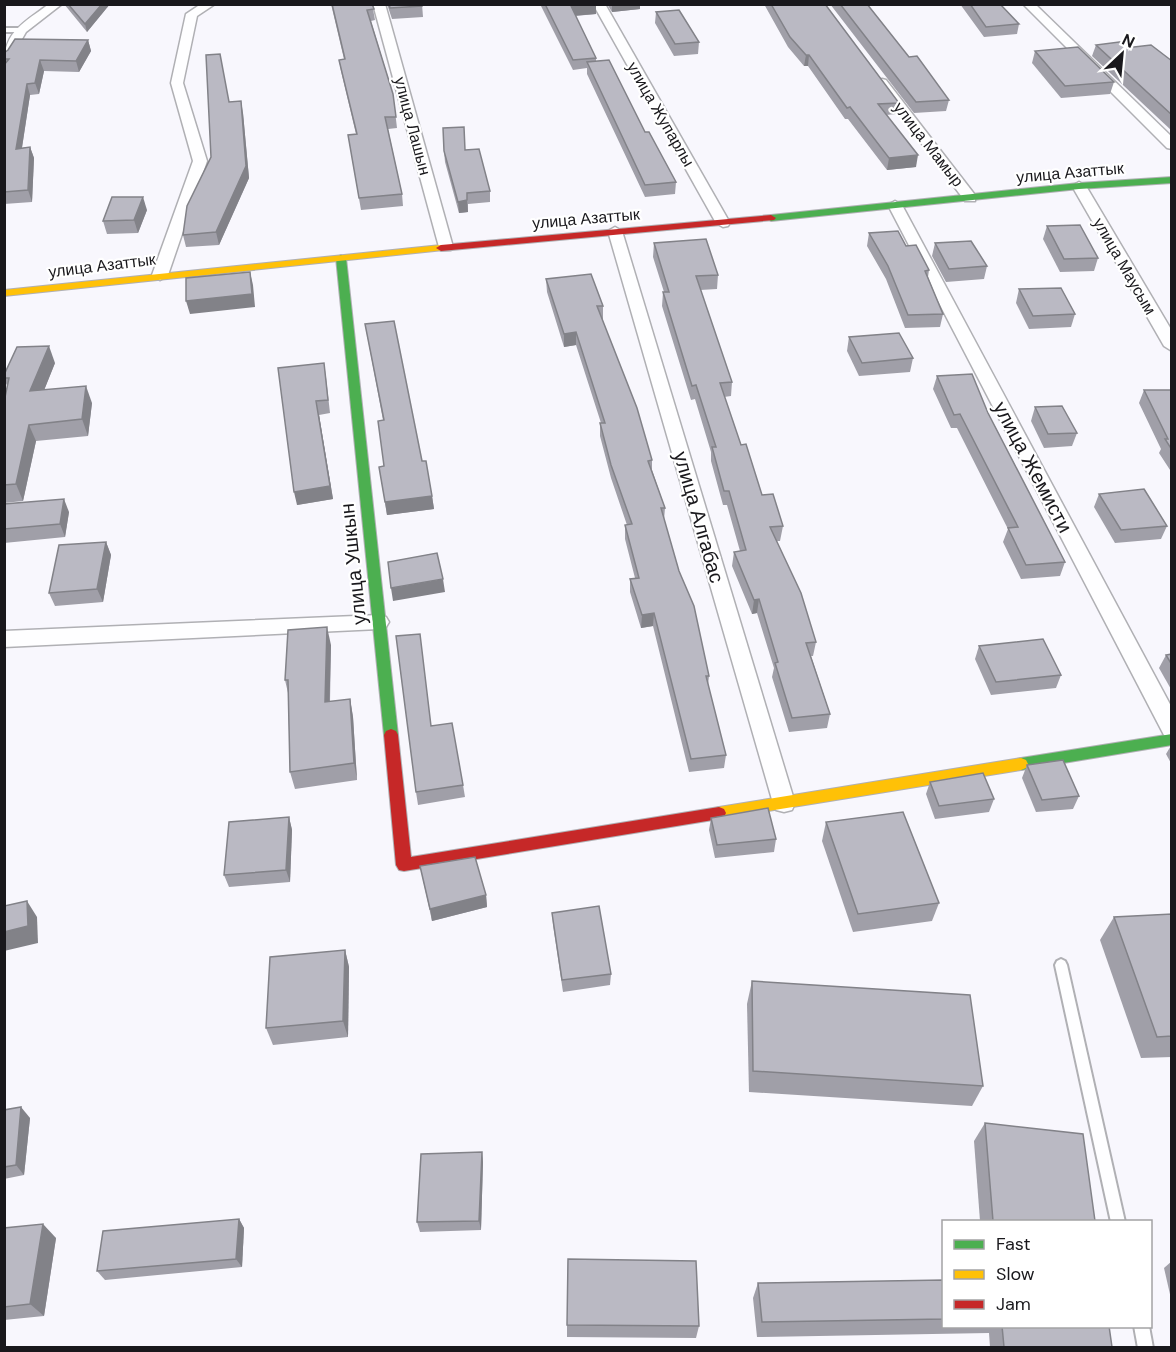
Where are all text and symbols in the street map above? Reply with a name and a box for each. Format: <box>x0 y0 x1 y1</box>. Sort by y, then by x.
north arrow <box>1092 24 1152 84</box>
text: N <box>1119 29 1138 53</box>
street label: улица Жупарлы <box>622 58 699 170</box>
street label: улица Лашын <box>389 75 436 178</box>
street label: улица Мамыр <box>889 98 968 191</box>
street label: улица Азаттык <box>1015 157 1126 188</box>
street label: улица Азаттык <box>531 203 642 234</box>
street label: улица Маусым <box>1088 214 1161 319</box>
street label: улица Азаттык <box>47 248 158 282</box>
street label: улица Жемисти <box>988 397 1078 537</box>
street label: улица Алгабас <box>668 448 730 586</box>
street label: улица Ушкын <box>334 502 372 626</box>
legend <box>942 1220 1152 1328</box>
text: Fast <box>996 1232 1031 1256</box>
text: Slow <box>996 1262 1035 1286</box>
text: Jam <box>996 1292 1031 1316</box>

